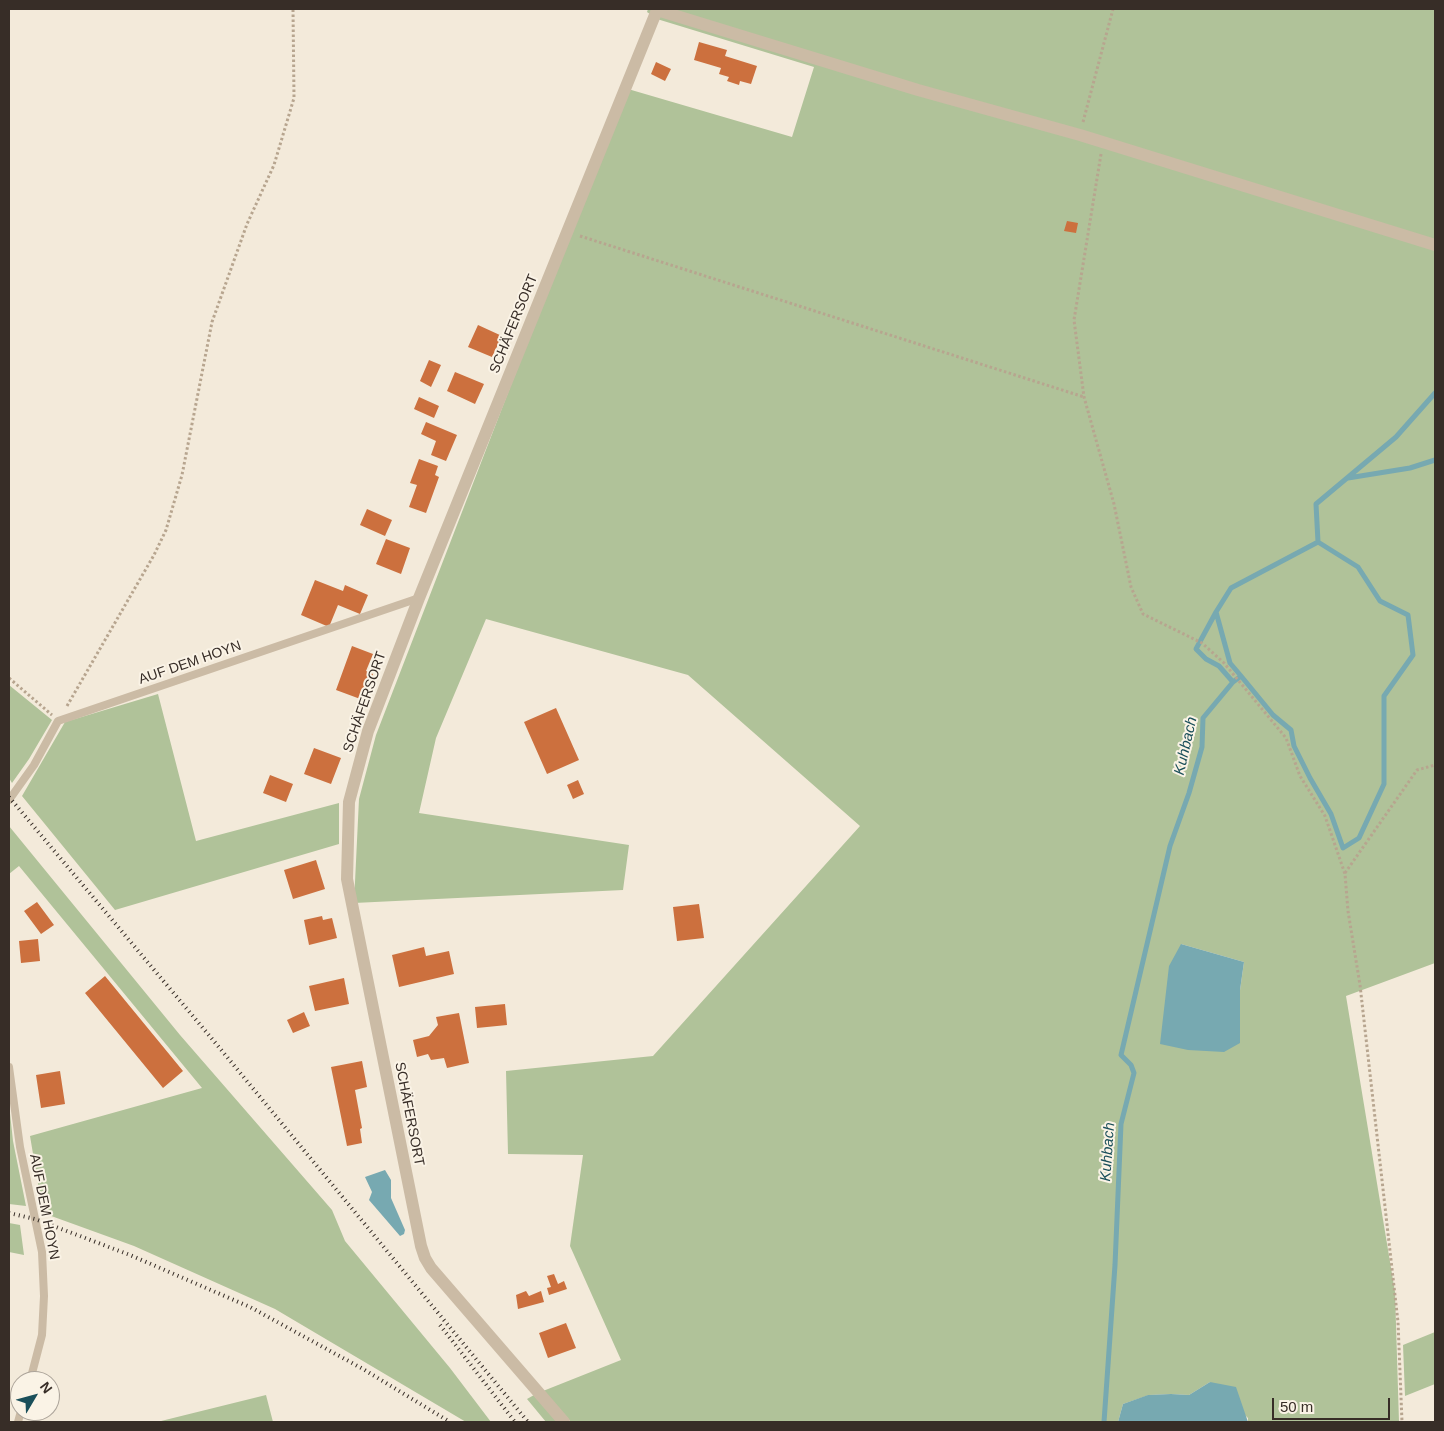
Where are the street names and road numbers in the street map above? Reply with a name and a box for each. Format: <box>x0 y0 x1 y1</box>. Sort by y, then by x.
street label: SCHÄFERSORT <box>486 272 542 376</box>
street label: AUF DEM HOYN <box>137 638 243 688</box>
street label: SCHÄFERSORT <box>340 649 390 755</box>
street label: SCHÄFERSORT <box>391 1061 427 1167</box>
street label: AUF DEM HOYN <box>26 1153 62 1261</box>

